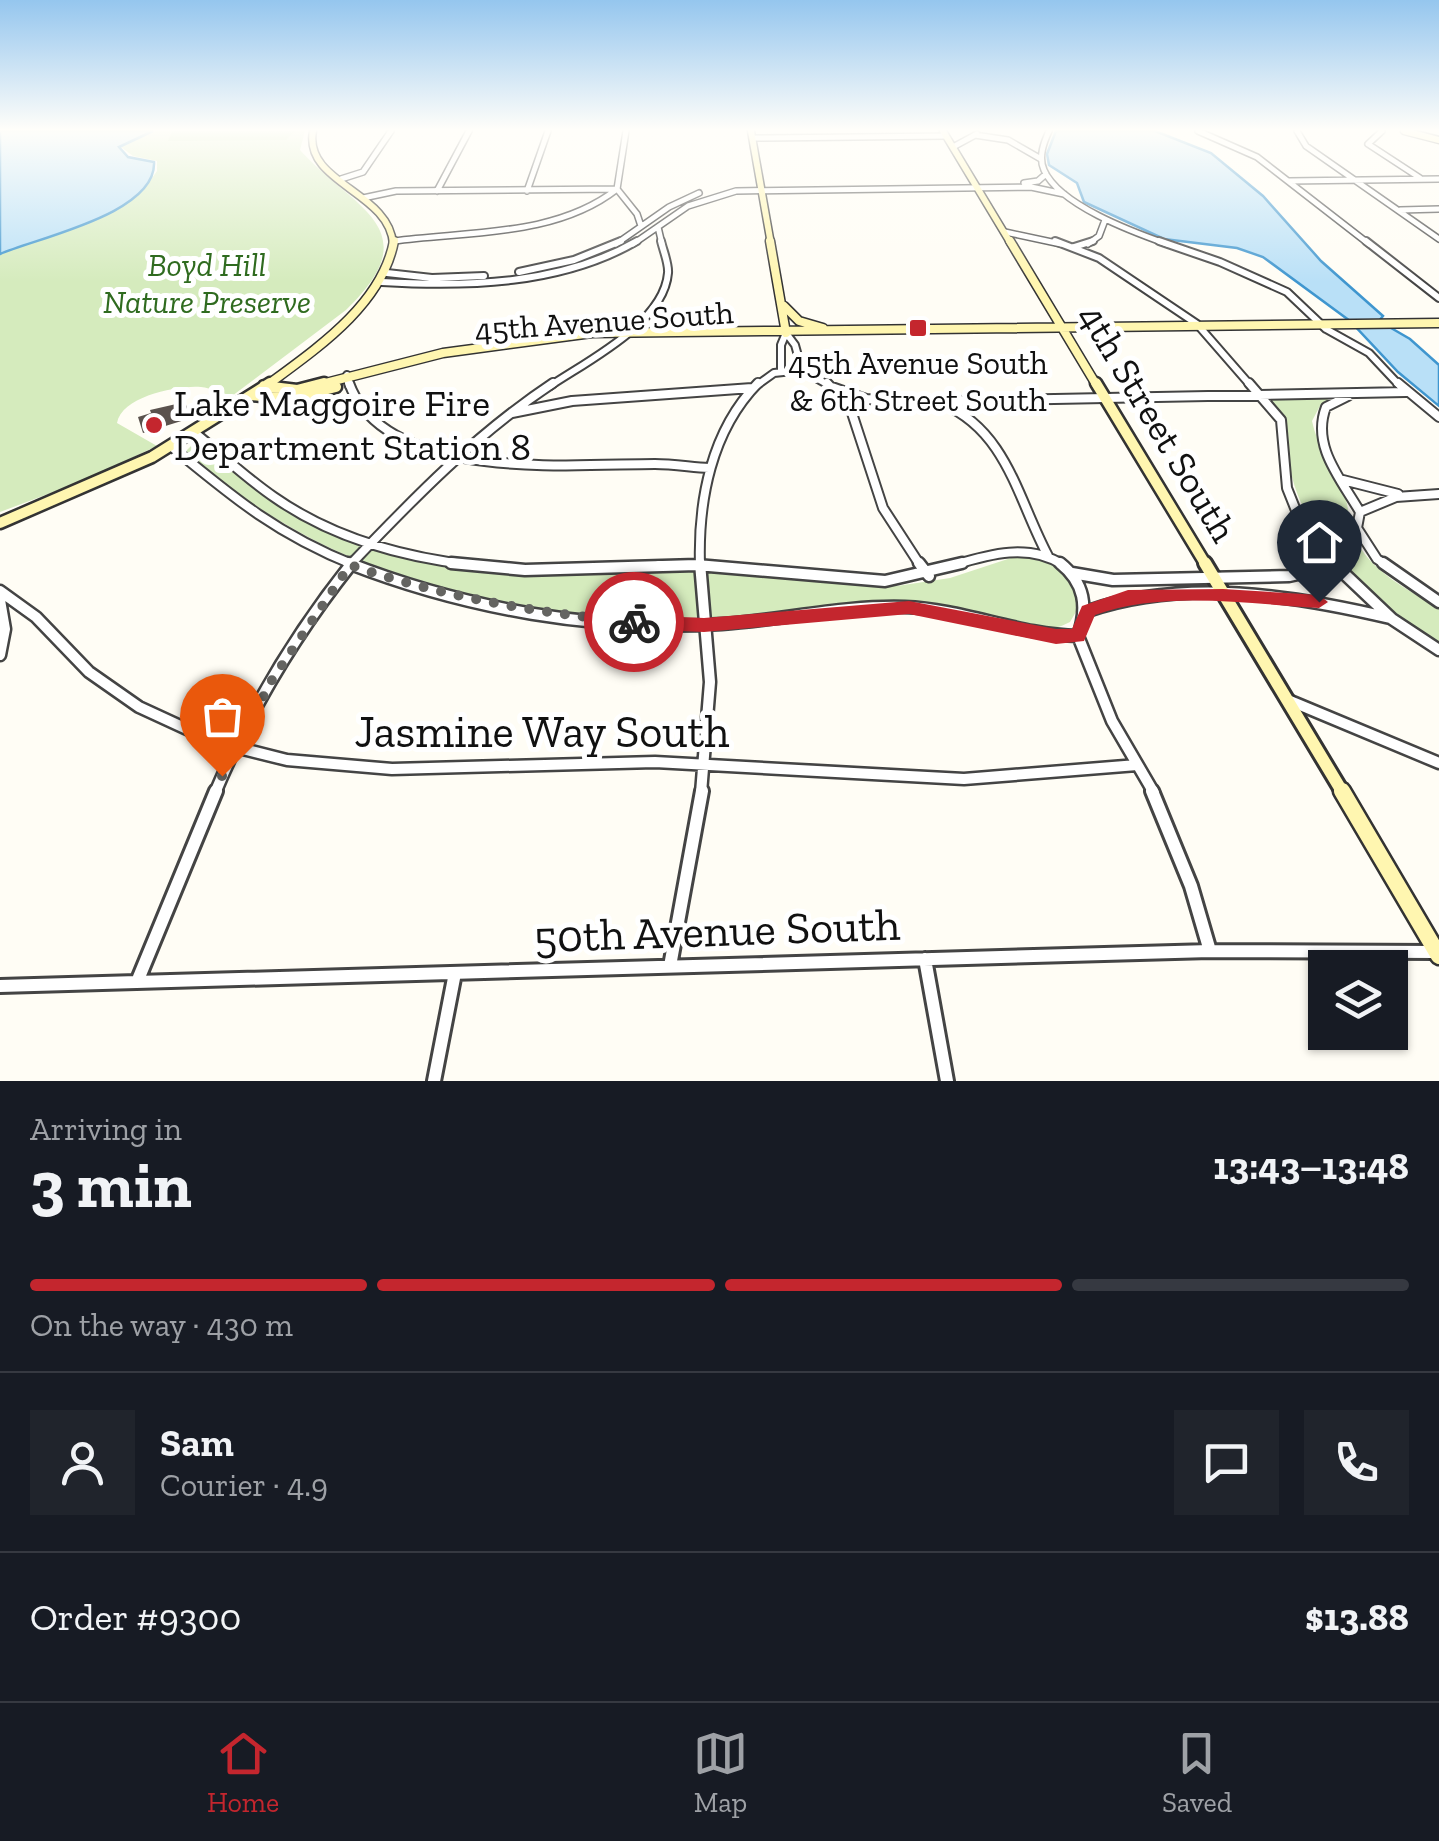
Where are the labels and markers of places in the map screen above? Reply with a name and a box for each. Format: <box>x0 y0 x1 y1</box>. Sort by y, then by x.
marker: 45th Avenue South & 6th Street South <box>907 317 929 339</box>
place label: 45th Avenue South & 6th Street South <box>788 344 1048 419</box>
place label: Lake Maggoire Fire Department Station 8 <box>174 380 531 470</box>
marker: Lake Maggoire Fire Department Station 8 <box>143 414 165 436</box>
pin <box>1277 500 1362 603</box>
pin <box>180 674 265 777</box>

